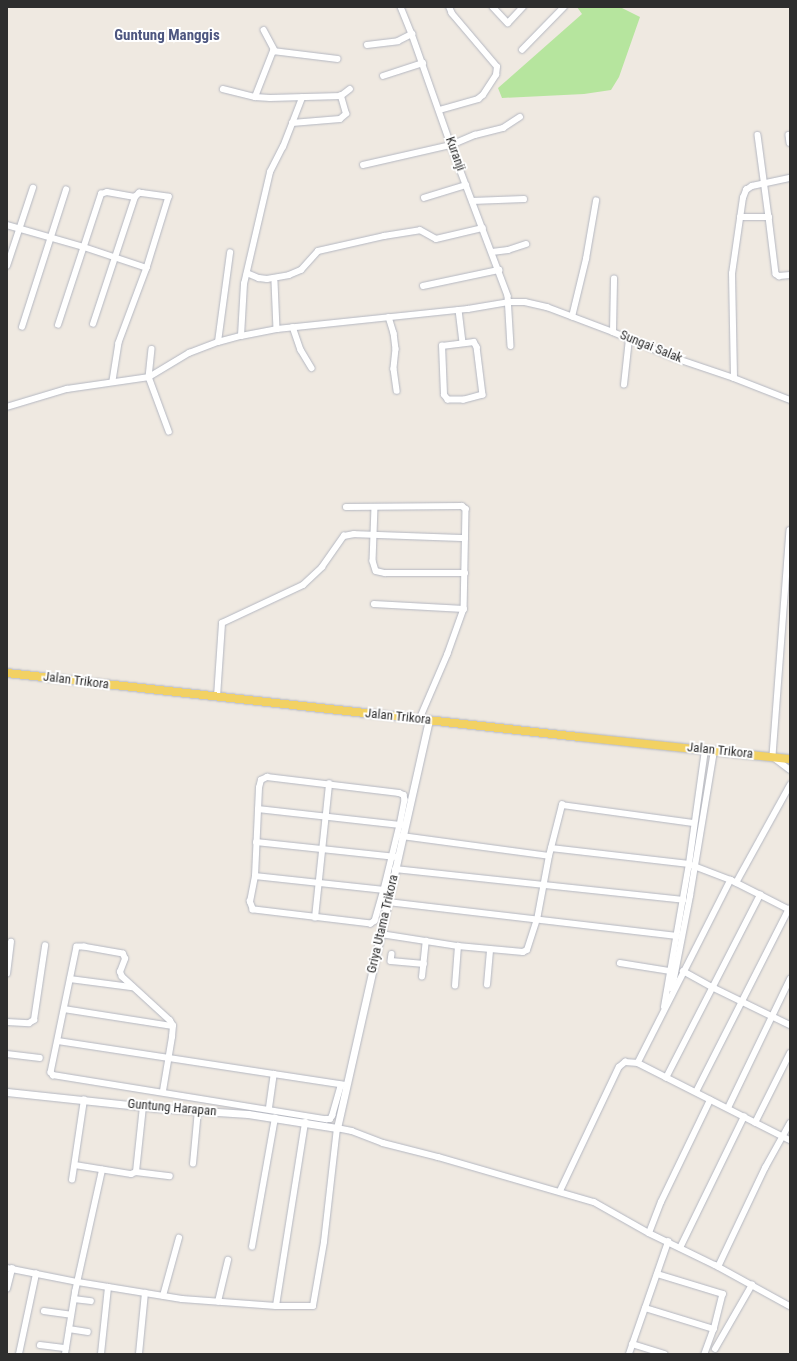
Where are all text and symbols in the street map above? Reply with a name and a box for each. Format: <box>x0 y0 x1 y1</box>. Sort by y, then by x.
district label: Guntung Manggis <box>114 27 220 45</box>
street label: Kuranji <box>442 135 468 173</box>
street label: Sungai Salak <box>617 327 685 367</box>
street label: Jalan Trikora <box>42 669 110 693</box>
street label: Jalan Trikora <box>364 706 432 728</box>
street label: Jalan Trikora <box>686 740 754 762</box>
street label: Griya Utama Trikora <box>364 873 402 975</box>
street label: Guntung Harapan <box>127 1096 217 1120</box>

